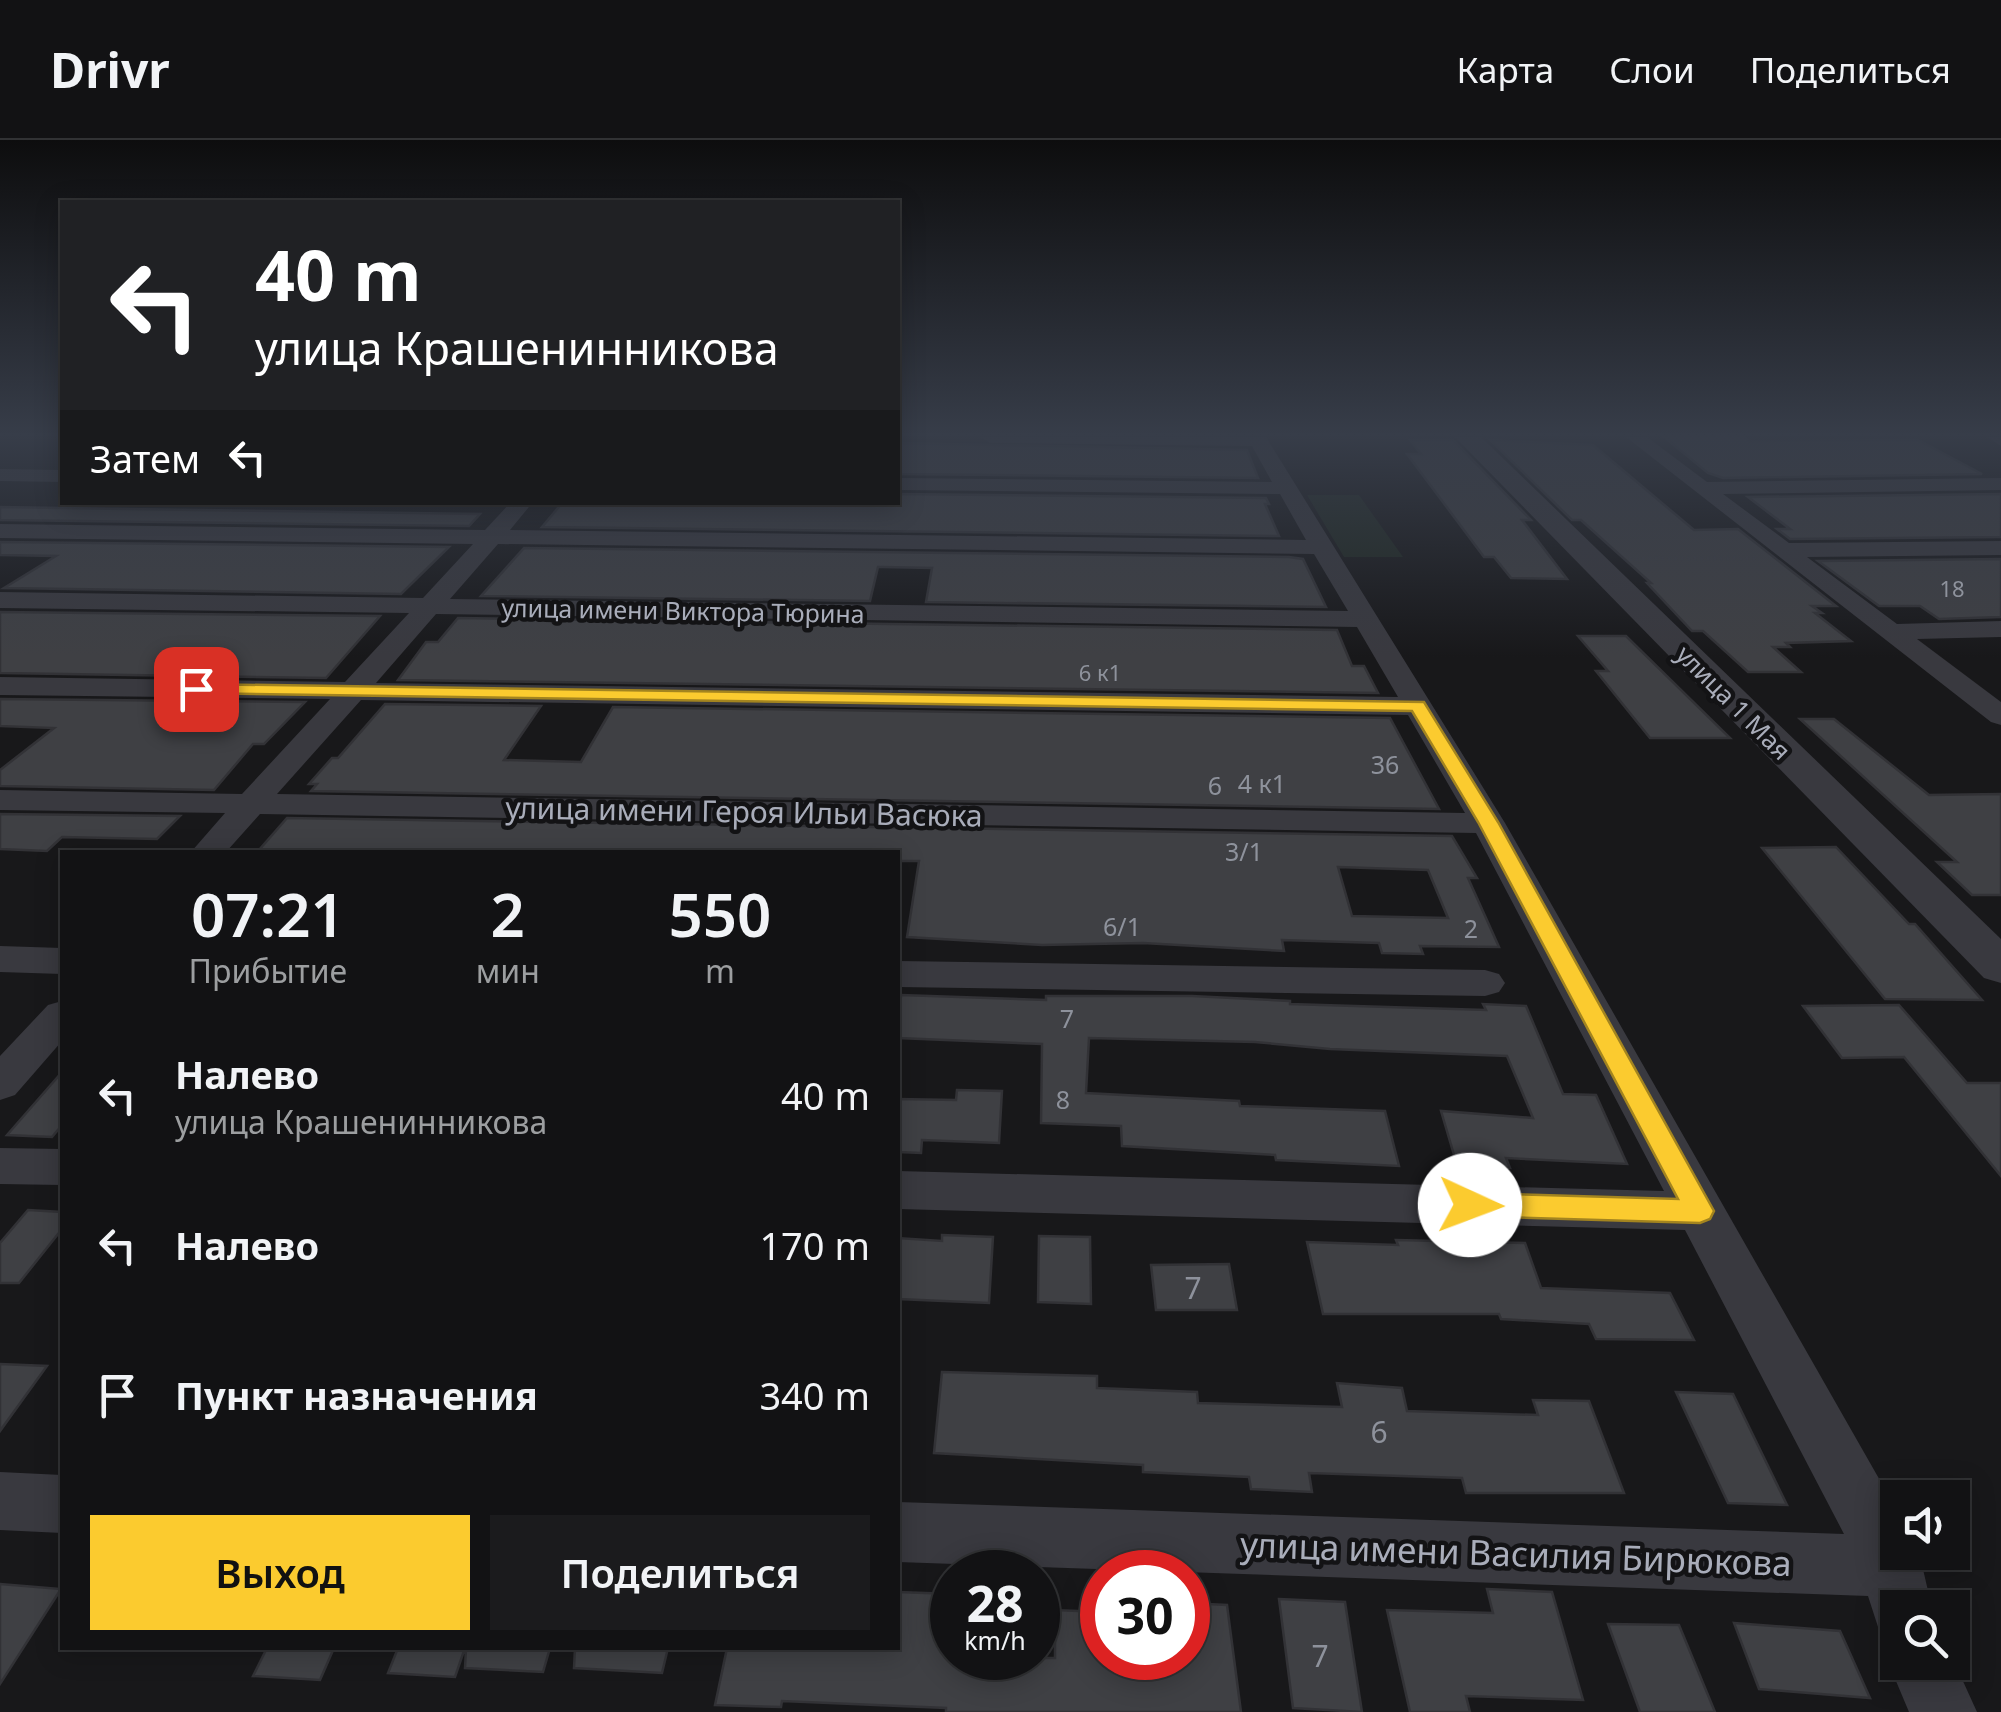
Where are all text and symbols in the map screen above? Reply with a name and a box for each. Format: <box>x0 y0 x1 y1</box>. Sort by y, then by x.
text: Drivr <box>50 37 170 102</box>
text: Карта <box>1457 46 1554 93</box>
text: Слои <box>1609 46 1695 93</box>
text: Поделиться <box>1750 46 1951 93</box>
text: 40 m <box>255 226 422 322</box>
icon: left <box>90 240 220 370</box>
text: улица Крашенинникова <box>255 317 779 378</box>
icon: left <box>220 430 275 485</box>
text: Затем <box>90 432 200 484</box>
house number: 18 <box>1939 573 1965 603</box>
street label: улица имени Виктора Тюрина <box>501 590 865 630</box>
street label: улица 1 Мая <box>1669 637 1799 767</box>
pin <box>154 647 239 732</box>
house number: 6 к1 <box>1079 657 1121 687</box>
icon: arrive <box>169 662 224 717</box>
house number: 36 <box>1371 747 1399 781</box>
house number: 4 к1 <box>1238 766 1286 800</box>
house number: 6 <box>1208 768 1222 802</box>
street label: улица имени Героя Ильи Васюка <box>505 786 983 836</box>
house number: 3/1 <box>1225 834 1263 868</box>
text: 07:21 <box>191 873 345 955</box>
text: 2 <box>491 873 525 955</box>
text: 550 <box>668 873 771 955</box>
house number: 6/1 <box>1103 909 1141 943</box>
house number: 2 <box>1464 911 1478 945</box>
text: Прибытие <box>189 949 347 992</box>
text: мин <box>476 949 540 992</box>
text: m <box>705 949 735 992</box>
house number: 7 <box>1060 1001 1074 1035</box>
text: Налево <box>175 1048 319 1100</box>
icon: left <box>90 1068 145 1123</box>
text: 40 m <box>781 1069 870 1121</box>
house number: 8 <box>1056 1082 1070 1116</box>
text: улица Крашенинникова <box>175 1100 547 1143</box>
position arrow <box>1418 1153 1522 1257</box>
icon: left <box>90 1218 145 1273</box>
text: Налево <box>175 1219 319 1271</box>
text: 170 m <box>759 1219 870 1271</box>
house number: 7 <box>1184 1267 1202 1308</box>
icon: arrive <box>90 1368 145 1423</box>
text: Пункт назначения <box>175 1369 538 1421</box>
text: 340 m <box>759 1369 870 1421</box>
house number: 6 <box>1370 1411 1388 1452</box>
map controls <box>1880 1480 1970 1680</box>
button: sound <box>1880 1480 1970 1570</box>
button: Выход <box>90 1515 470 1630</box>
button: Поделиться <box>490 1515 870 1630</box>
street label: улица имени Василия Бирюкова <box>1240 1520 1792 1586</box>
speed limit sign: 30 <box>1080 1550 1210 1680</box>
text: 28 <box>966 1569 1024 1637</box>
button: search <box>1880 1590 1970 1680</box>
text: km/h <box>964 1623 1026 1657</box>
house number: 7 <box>1311 1635 1329 1676</box>

